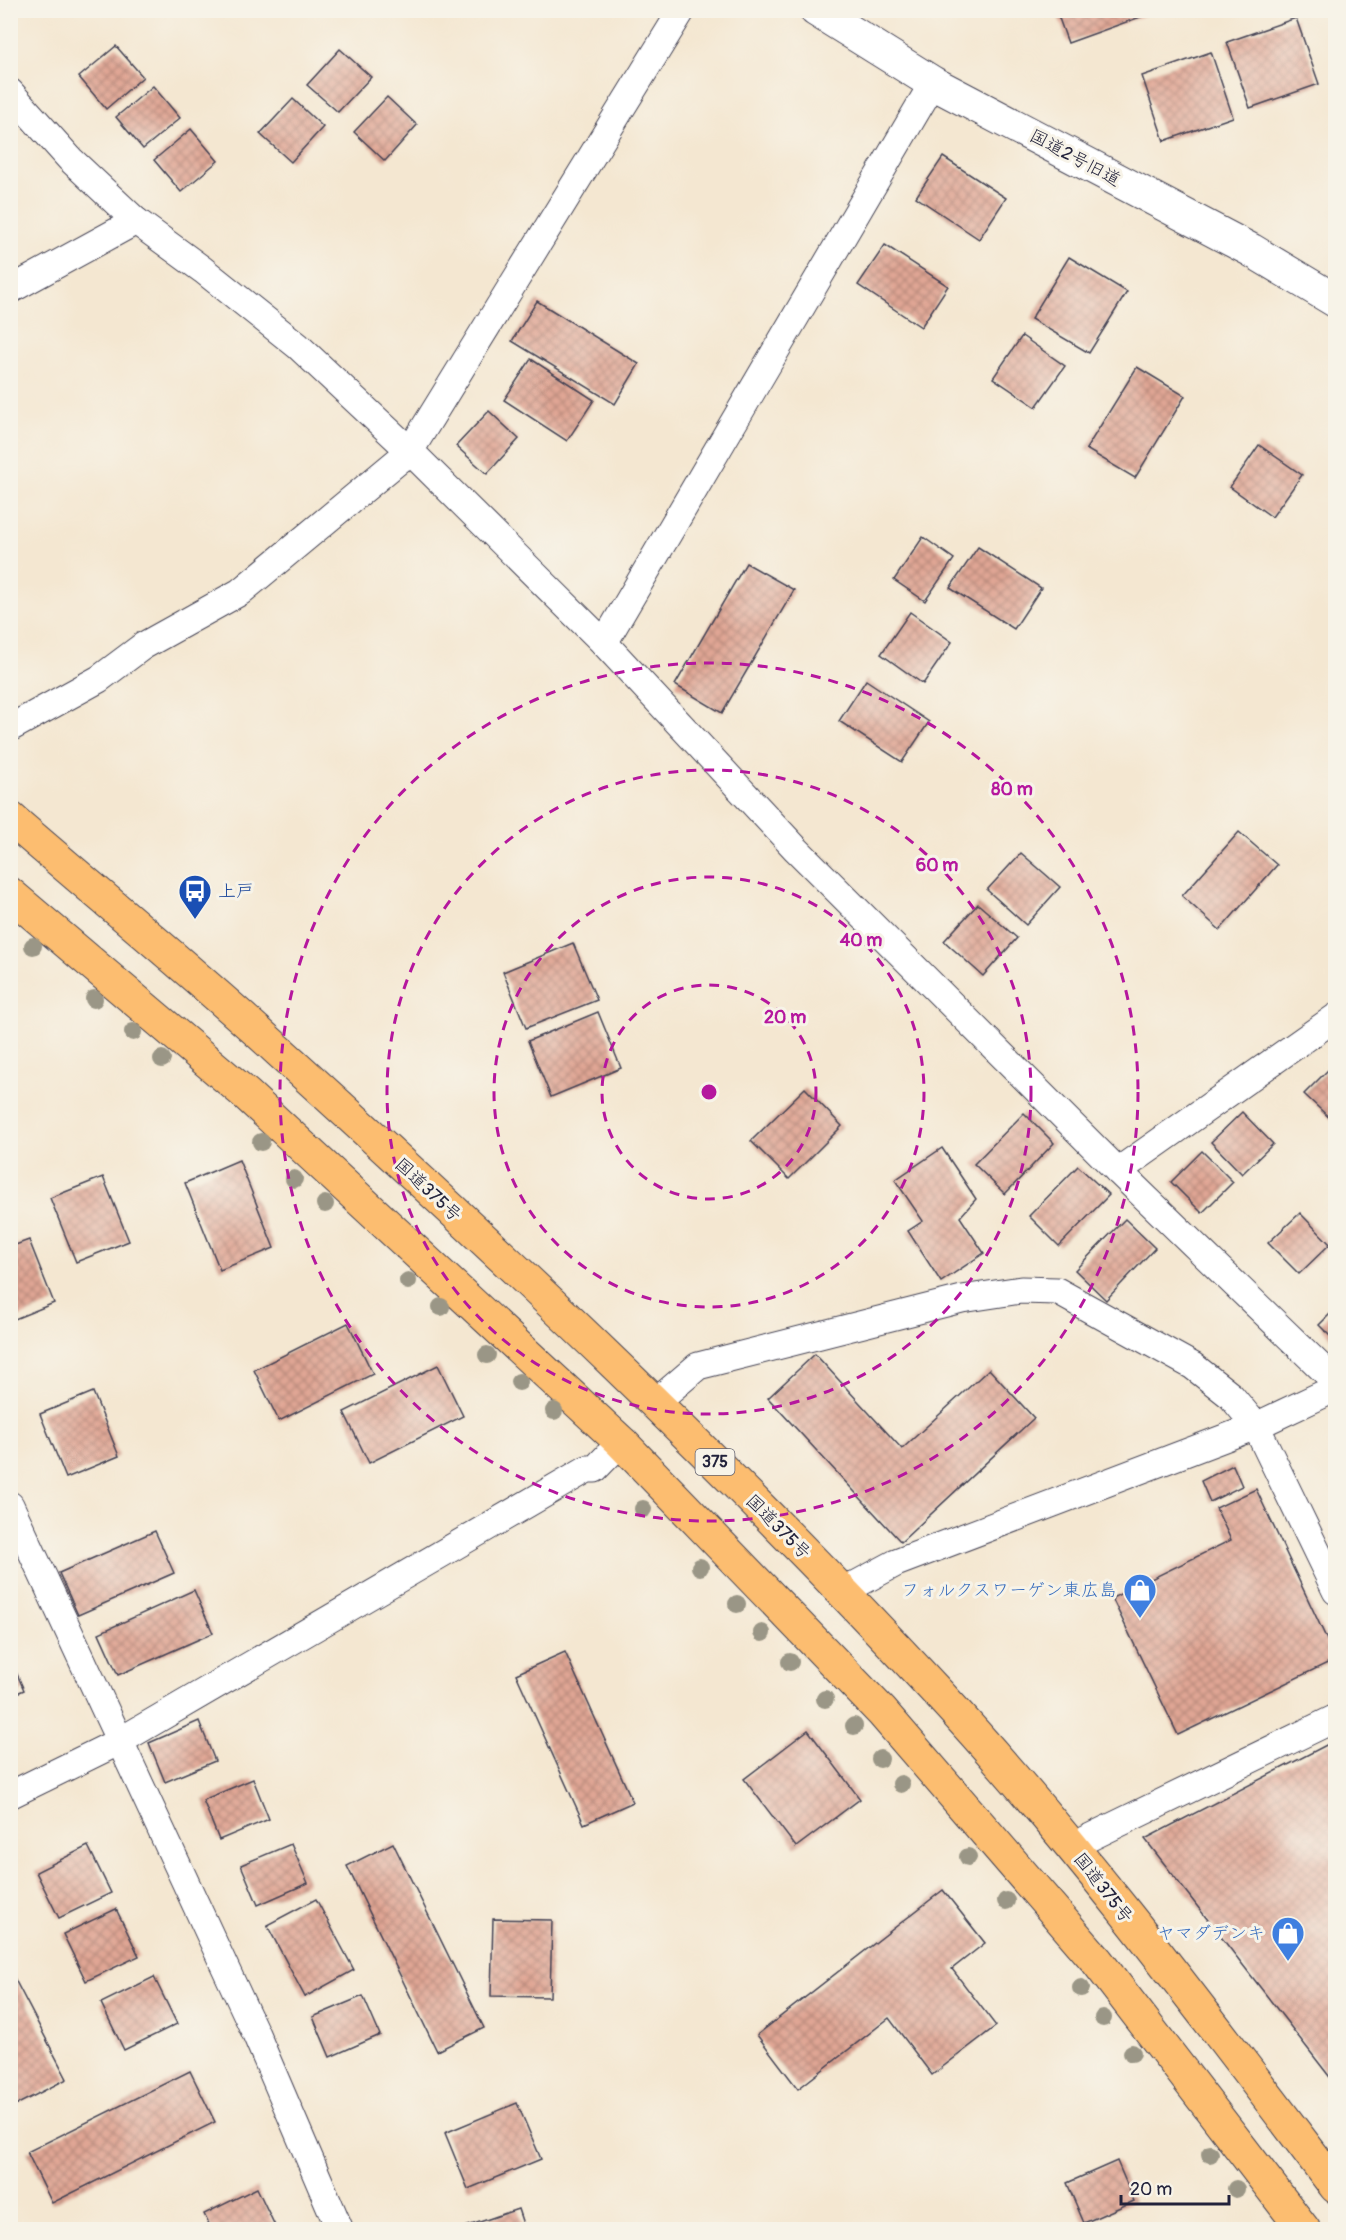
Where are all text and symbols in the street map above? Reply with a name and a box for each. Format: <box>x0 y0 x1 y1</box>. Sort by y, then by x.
street label: 国道2号旧道 <box>1025 124 1125 192</box>
text: 80 m <box>991 778 1033 801</box>
text: 60 m <box>916 854 958 877</box>
bus stop icon: 上戸 <box>177 873 213 920</box>
place label: 上戸 <box>218 880 254 903</box>
text: 40 m <box>840 929 882 952</box>
text: 20 m <box>764 1006 806 1029</box>
centre of rings <box>699 1082 719 1102</box>
street label: 国道375号 <box>390 1153 466 1227</box>
road number: 375 <box>696 1449 734 1475</box>
street label: 国道375号 <box>740 1489 816 1565</box>
shop icon: フォルクスワーゲン東広島 <box>1122 1572 1158 1619</box>
place label: フォルクスワーゲン東広島 <box>901 1579 1117 1602</box>
street label: 国道375号 <box>1068 1848 1138 1928</box>
shop icon: ヤマダデンキ <box>1270 1915 1306 1962</box>
place label: ヤマダデンキ <box>1157 1922 1265 1945</box>
scale bar <box>1121 2168 1229 2206</box>
text: 20 m <box>1130 2178 1172 2201</box>

